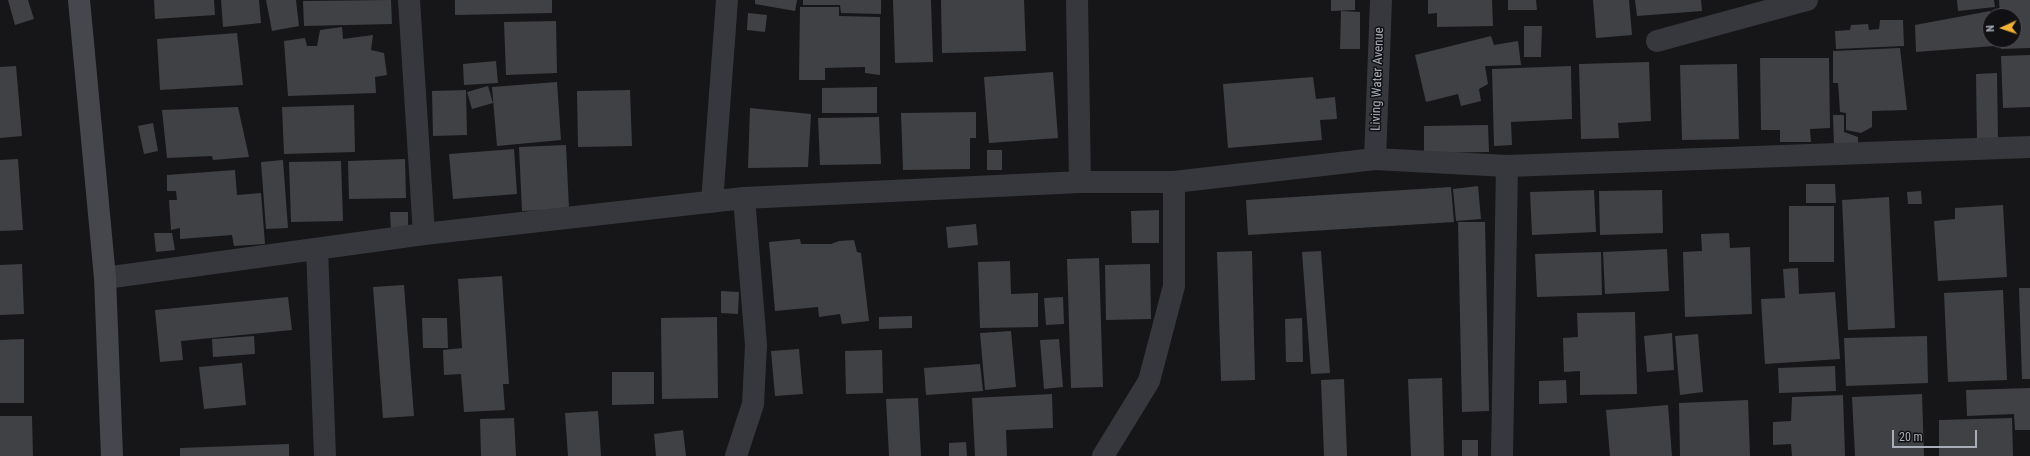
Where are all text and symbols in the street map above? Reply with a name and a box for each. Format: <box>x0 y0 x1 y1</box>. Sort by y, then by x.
north arrow <box>1982 8 2022 48</box>
text: N <box>1984 25 1997 32</box>
street label: Living Water Avenue <box>1368 27 1388 131</box>
scale bar <box>1894 422 1979 448</box>
text: 20 m <box>1899 430 1923 444</box>

